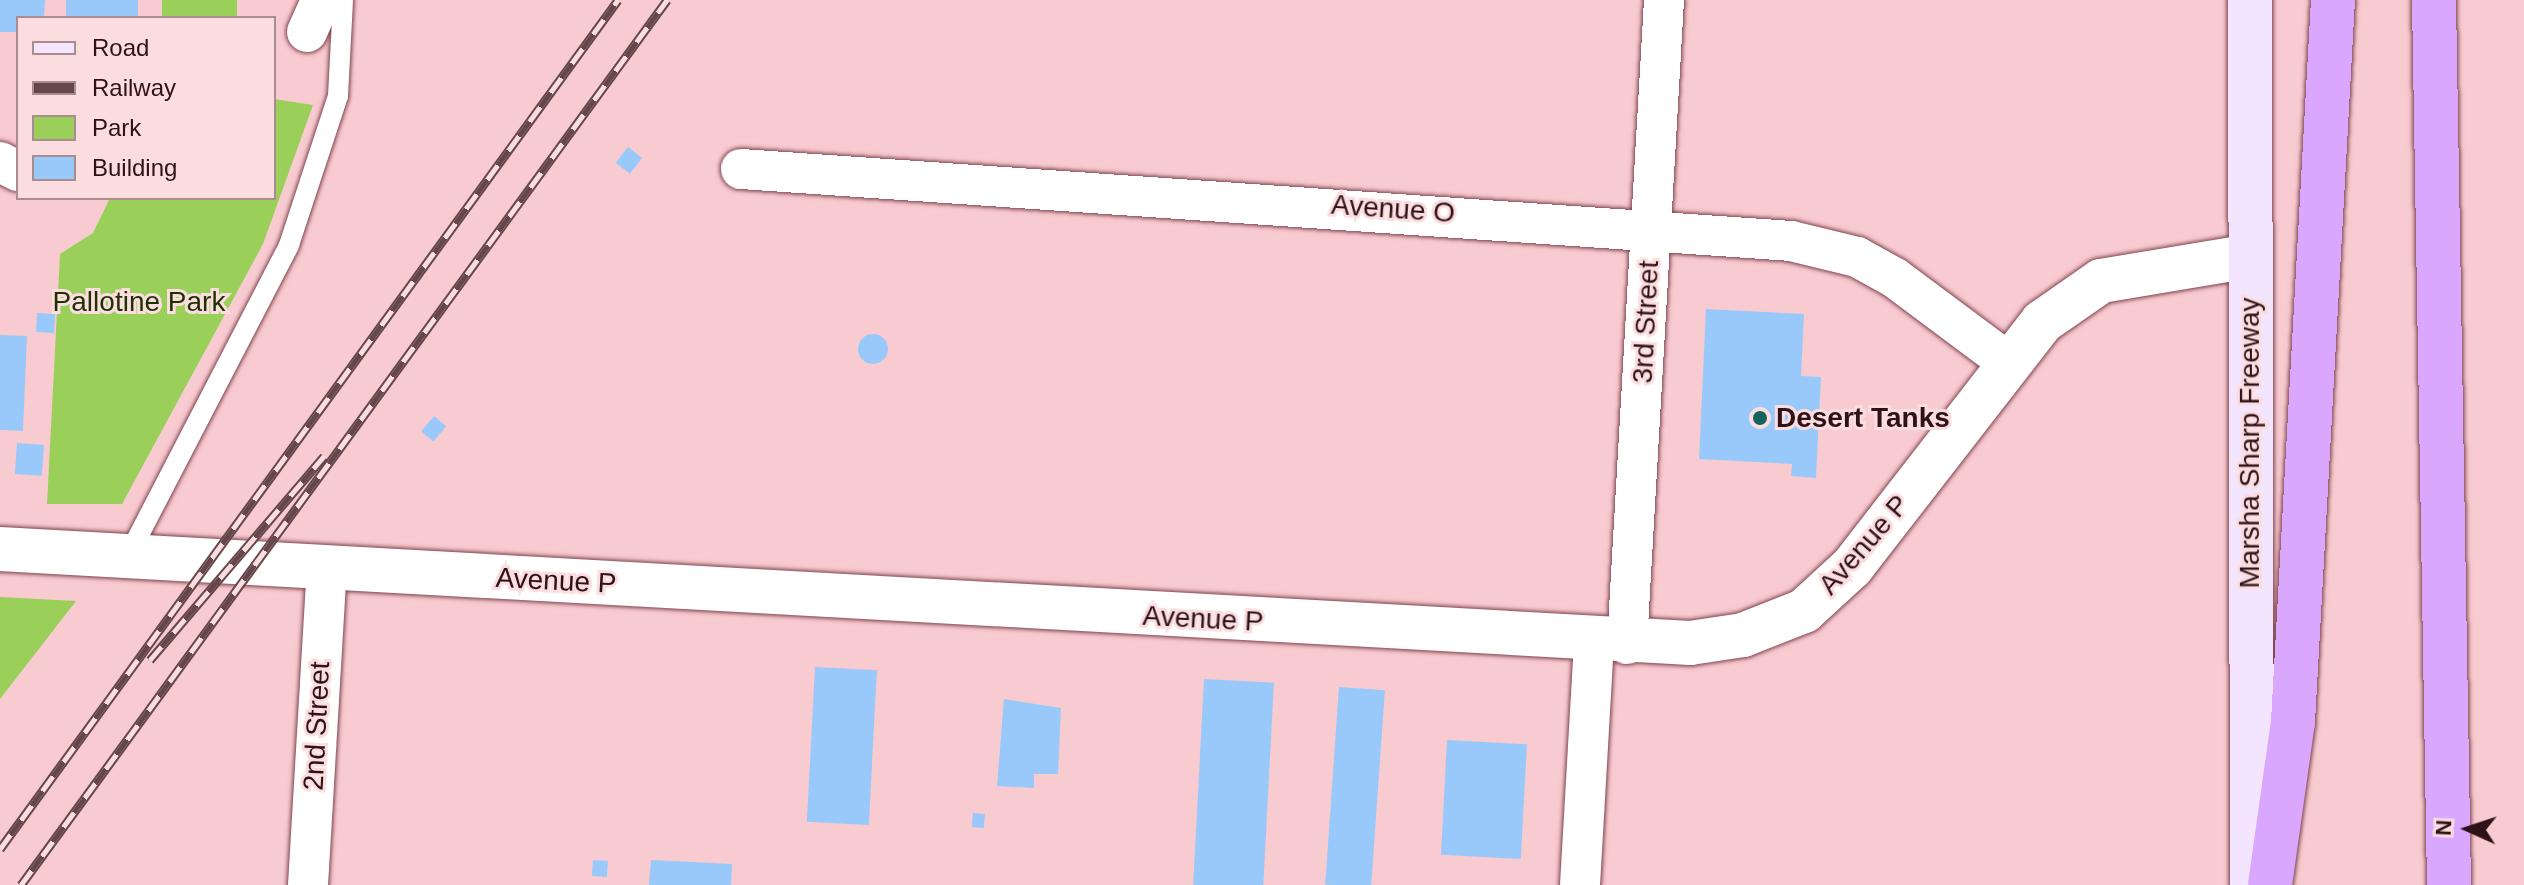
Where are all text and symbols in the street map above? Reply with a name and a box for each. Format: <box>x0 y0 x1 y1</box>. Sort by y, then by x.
legend <box>16 16 276 200</box>
text: Road <box>92 34 149 61</box>
text: Railway <box>92 74 176 101</box>
text: Park <box>92 114 141 141</box>
text: Building <box>92 154 177 181</box>
street label: Avenue O <box>1330 188 1456 230</box>
street label: 3rd Street <box>1626 260 1666 384</box>
park label: Pallotine Park <box>53 285 225 319</box>
street label: Marsha Sharp Freeway <box>2233 297 2267 589</box>
place label: Desert Tanks <box>1776 401 1950 435</box>
marker: Desert Tanks <box>1751 409 1769 427</box>
street label: Avenue P <box>1812 488 1916 602</box>
street label: Avenue P <box>495 561 617 601</box>
street label: Avenue P <box>1142 599 1264 639</box>
street label: 2nd Street <box>297 661 337 791</box>
north arrow <box>2428 789 2508 869</box>
text: N <box>2431 819 2456 836</box>

